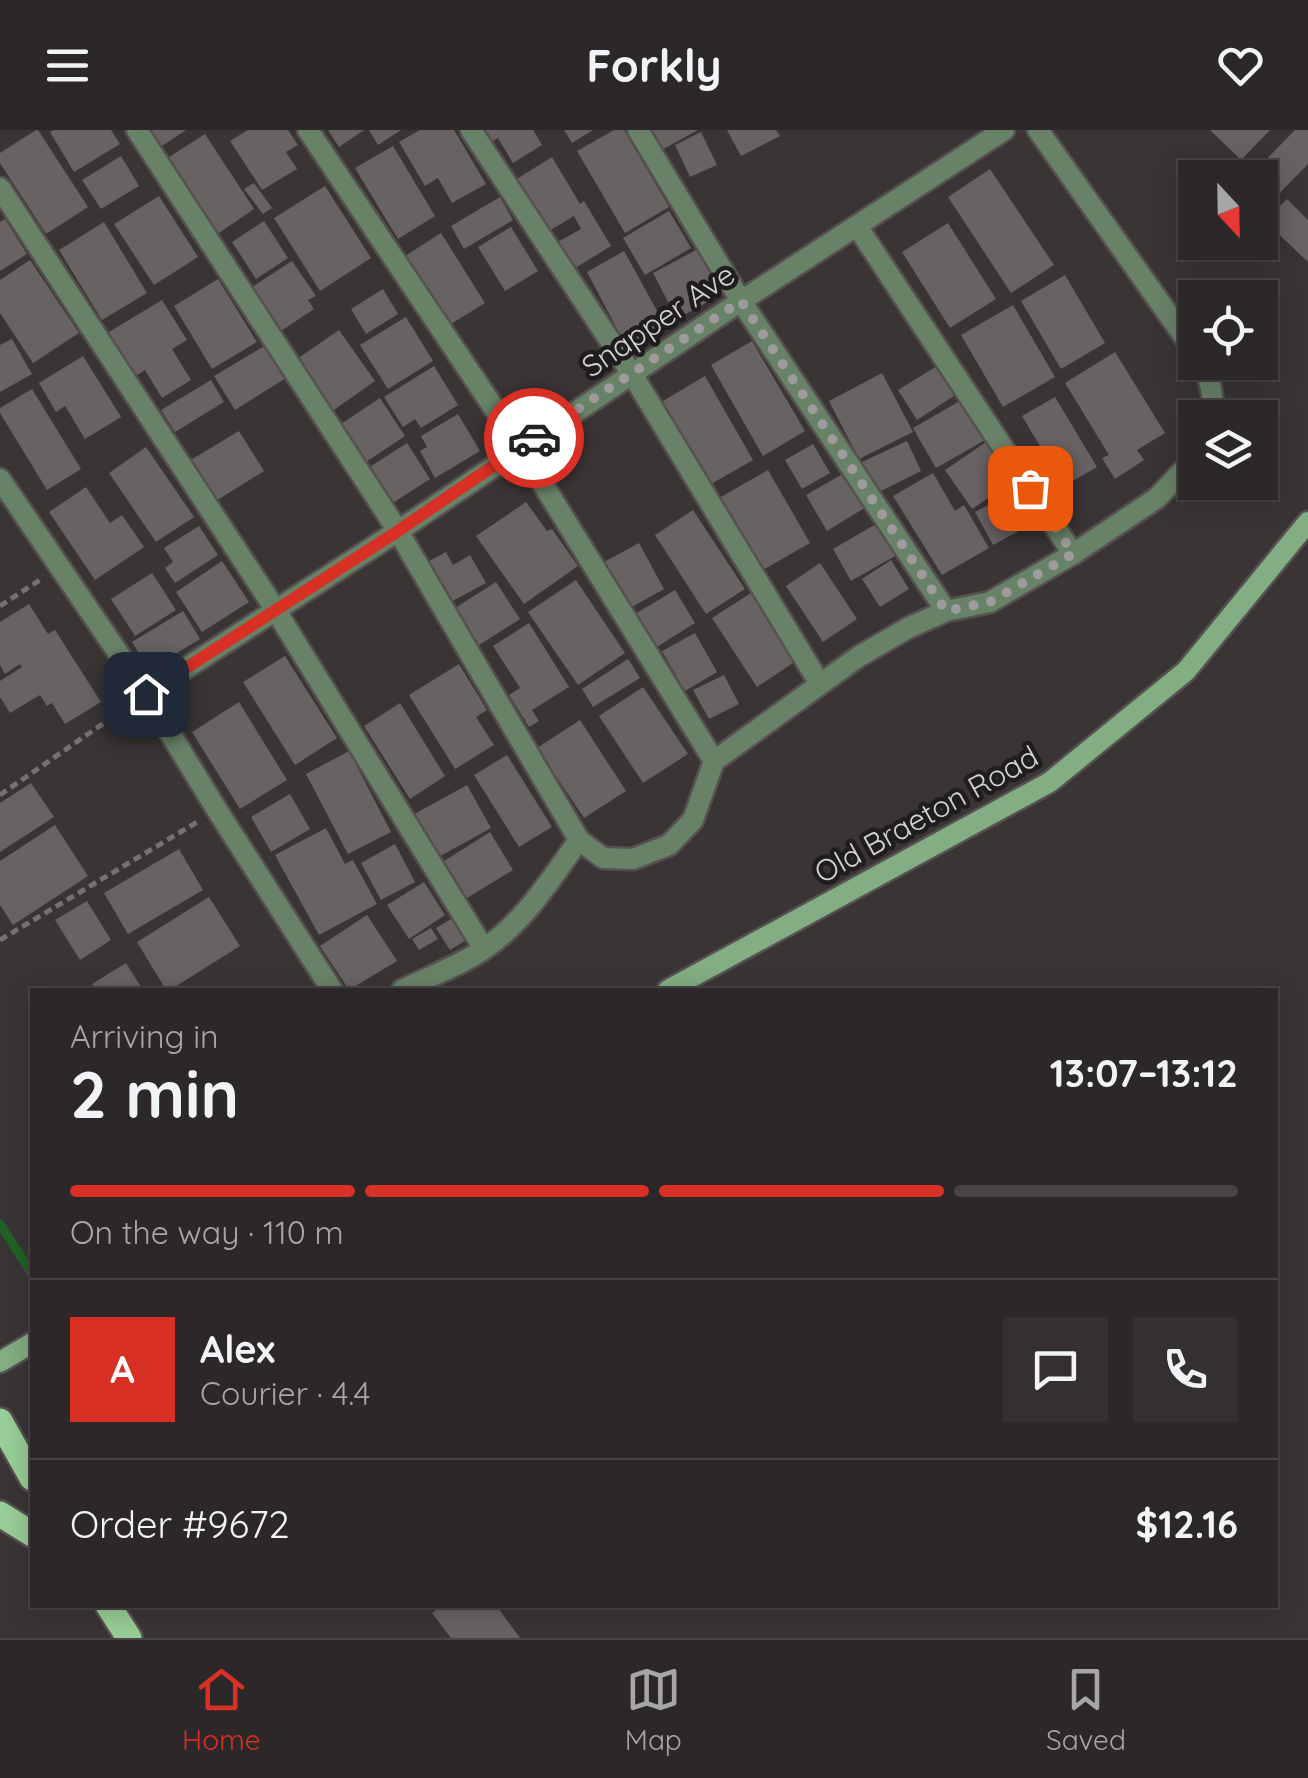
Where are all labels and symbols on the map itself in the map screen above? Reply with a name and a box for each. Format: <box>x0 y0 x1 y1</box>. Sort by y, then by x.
north arrow <box>1178 160 1278 260</box>
street label: Snapper Ave <box>574 255 742 385</box>
courier <box>484 388 584 488</box>
pin <box>988 446 1073 531</box>
pin <box>104 652 189 737</box>
street label: Old Braeton Road <box>808 737 1044 891</box>

